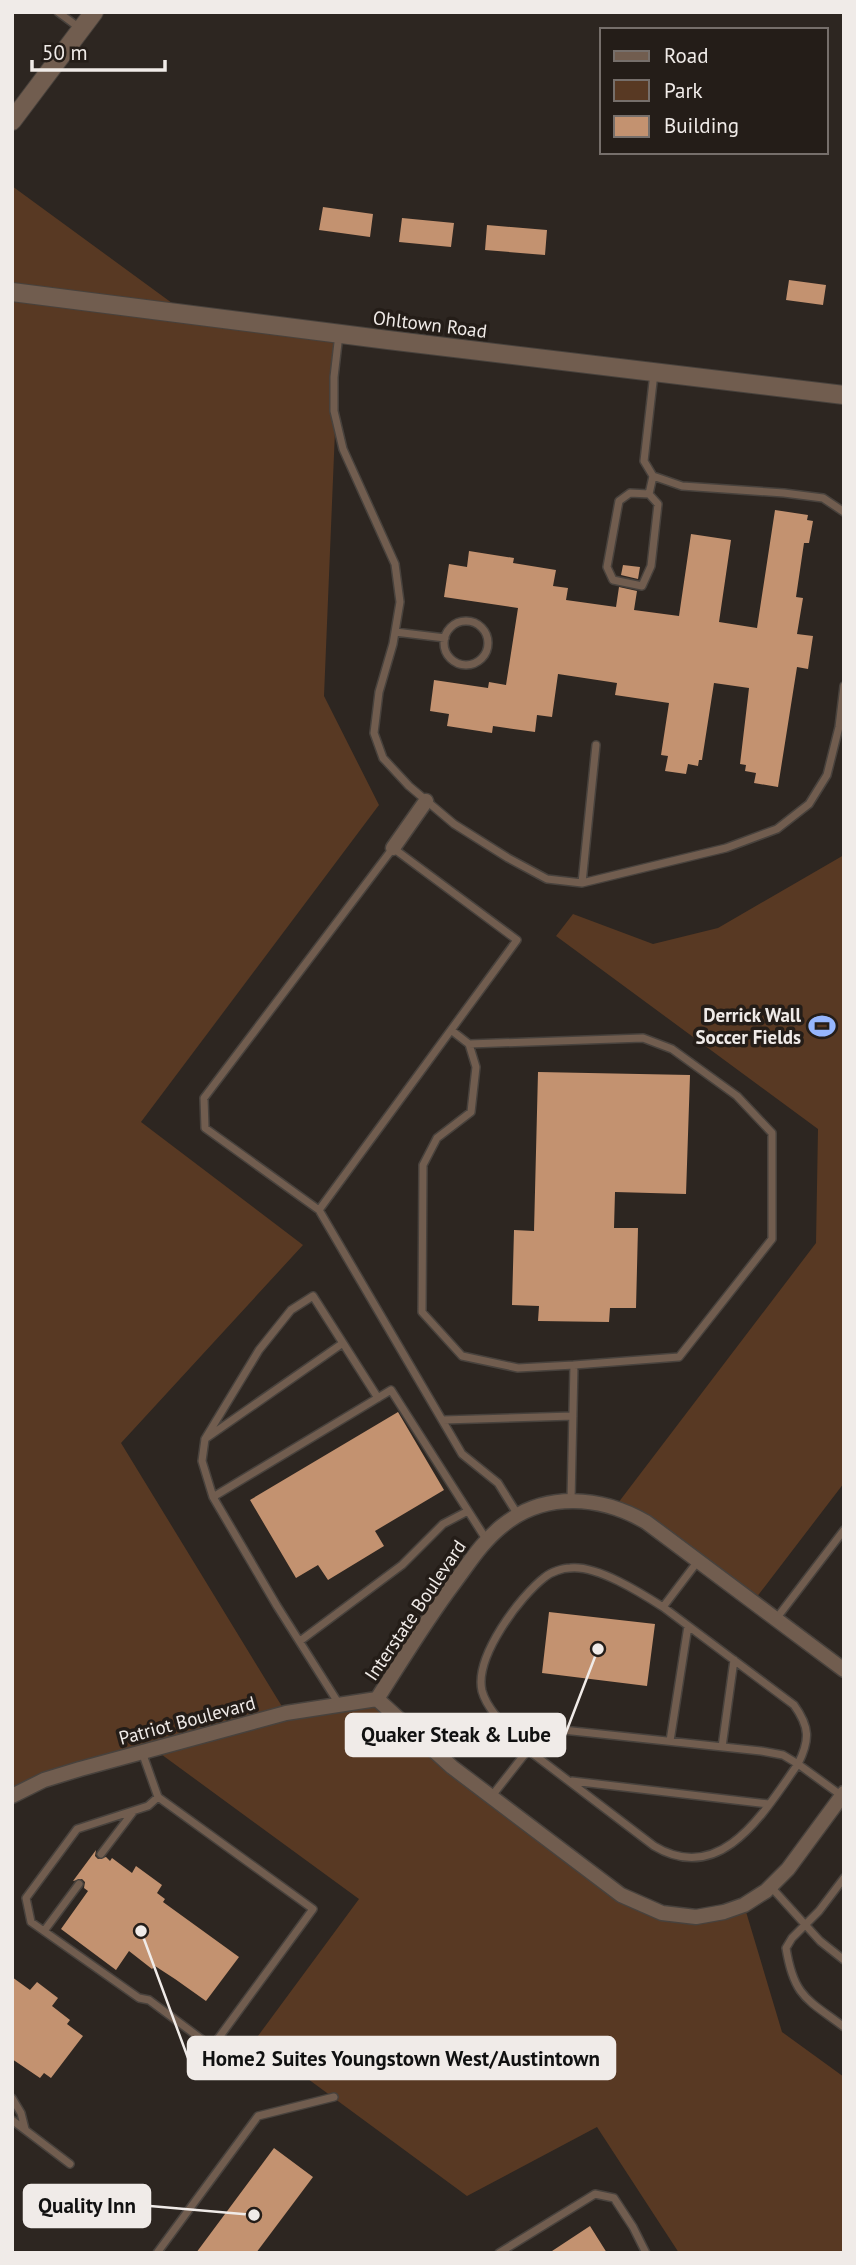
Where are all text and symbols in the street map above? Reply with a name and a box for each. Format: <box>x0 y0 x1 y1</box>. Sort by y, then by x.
scale bar <box>32 28 164 72</box>
legend <box>600 28 828 154</box>
text: 50 m <box>42 39 88 66</box>
text: Road <box>664 42 708 69</box>
text: Park <box>664 77 703 104</box>
text: Building <box>664 112 739 139</box>
street label: Ohltown Road <box>372 305 488 343</box>
place label: Derrick Wall Soccer Fields <box>696 1003 801 1049</box>
sports icon: Derrick Wall Soccer Fields <box>807 1011 837 1041</box>
street label: Interstate Boulevard <box>359 1535 471 1685</box>
street label: Patriot Boulevard <box>116 1690 258 1750</box>
callout: Quaker Steak & Lube <box>346 1714 565 1756</box>
text: Quaker Steak & Lube <box>361 1721 551 1748</box>
callout: Home2 Suites Youngstown West/Austintown <box>188 2037 615 2079</box>
text: Home2 Suites Youngstown West/Austintown <box>202 2045 600 2072</box>
callout: Quality Inn <box>24 2185 150 2227</box>
text: Quality Inn <box>38 2192 136 2219</box>

